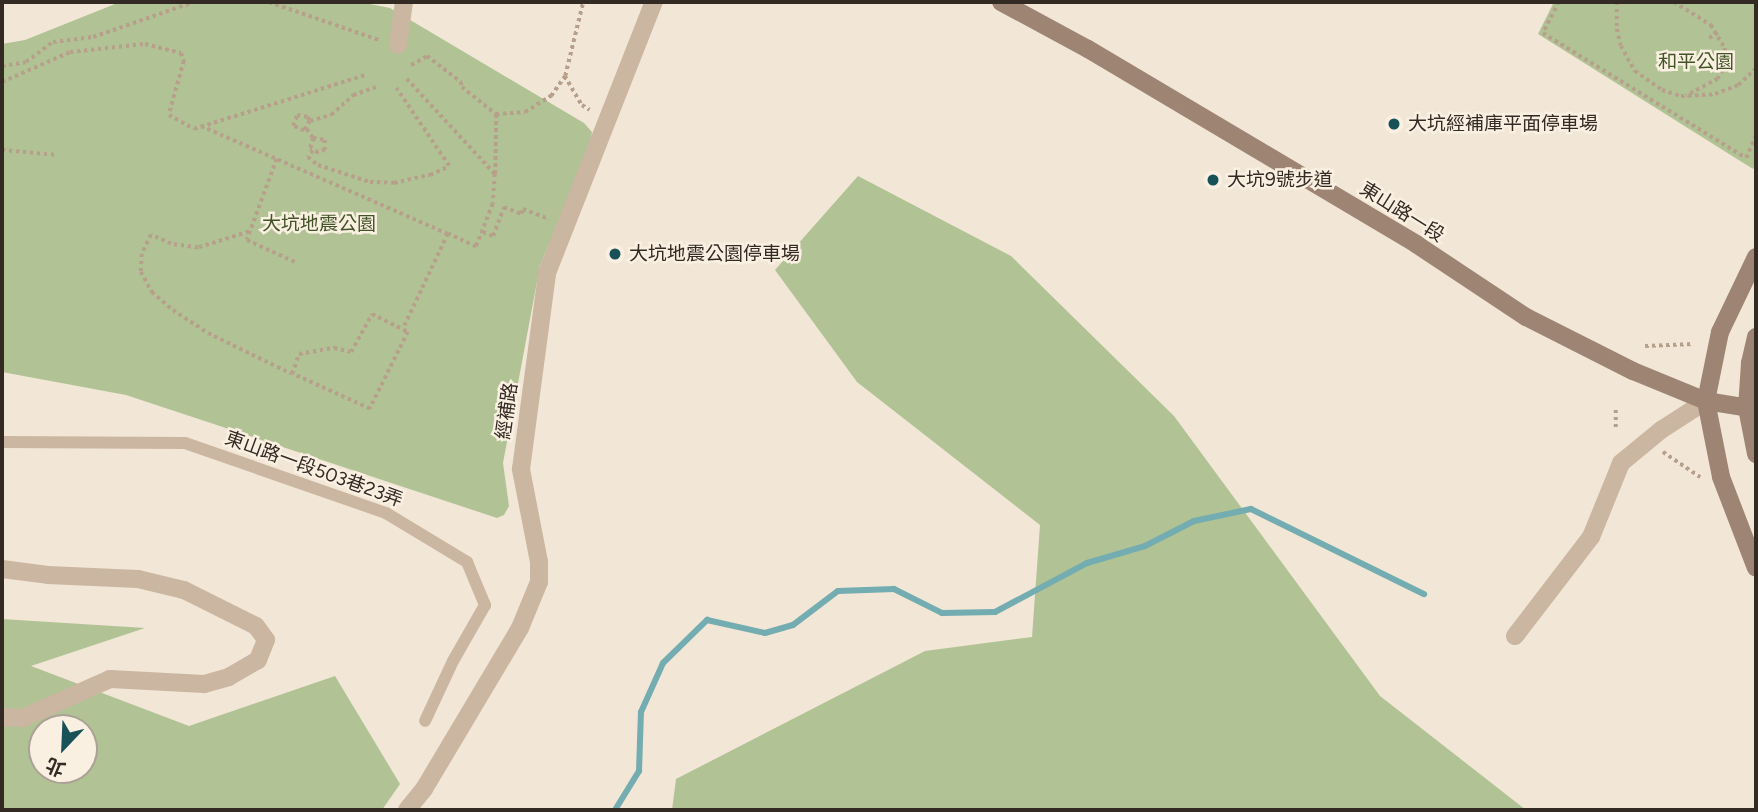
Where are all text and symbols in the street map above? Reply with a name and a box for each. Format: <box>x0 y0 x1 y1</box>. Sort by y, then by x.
park label: 和平公園 <box>1658 51 1734 73</box>
place label: 大坑經補庫平面停車場 <box>1408 113 1598 135</box>
marker: 大坑經補庫平面停車場 <box>1386 116 1402 132</box>
place label: 大坑9號步道 <box>1227 169 1333 191</box>
marker: 大坑9號步道 <box>1205 172 1221 188</box>
street label: 東山路一段 <box>1356 177 1448 247</box>
park label: 大坑地震公園 <box>262 213 376 235</box>
place label: 大坑地震公園停車場 <box>629 243 800 265</box>
marker: 大坑地震公園停車場 <box>607 246 623 262</box>
street label: 經補路 <box>492 381 522 441</box>
street label: 東山路一段503巷23弄 <box>222 426 406 512</box>
north arrow <box>28 714 98 784</box>
text: 北 <box>42 753 69 781</box>

